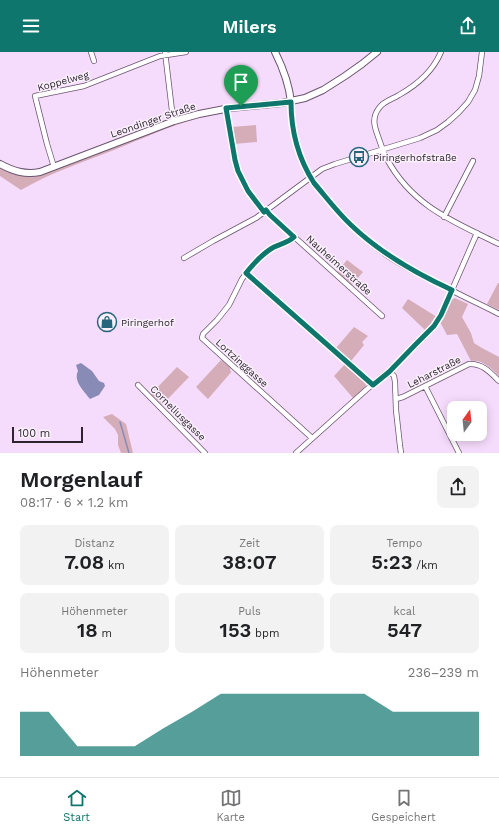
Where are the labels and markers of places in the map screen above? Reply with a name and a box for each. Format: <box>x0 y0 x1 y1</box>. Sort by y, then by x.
pin <box>224 65 258 106</box>
bus stop icon: Piringerhofstraße <box>348 146 370 168</box>
place label: Piringerhofstraße <box>373 152 457 163</box>
shop icon: Piringerhof <box>96 311 118 333</box>
place label: Piringerhof <box>121 317 174 328</box>

